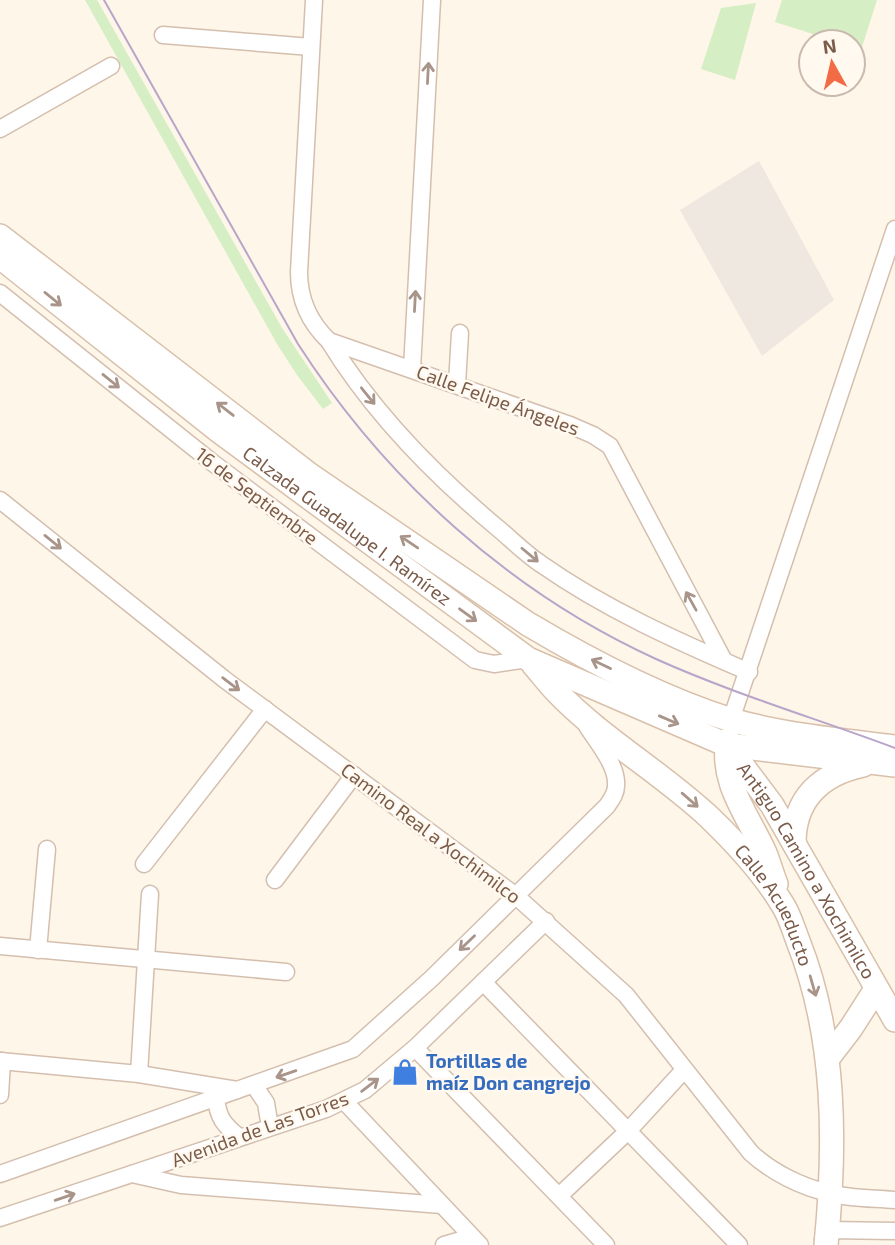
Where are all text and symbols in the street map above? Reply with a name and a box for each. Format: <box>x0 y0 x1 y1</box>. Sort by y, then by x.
north arrow <box>797 28 867 98</box>
text: N <box>821 33 838 58</box>
one-way arrow <box>422 63 435 85</box>
one-way arrow <box>409 289 422 312</box>
one-way arrow <box>44 292 62 307</box>
street label: Calle Felipe Ángeles <box>414 359 583 440</box>
one-way arrow <box>101 373 120 388</box>
one-way arrow <box>361 387 376 405</box>
one-way arrow <box>216 402 234 417</box>
street label: Calzada Guadalupe I. Ramírez <box>239 441 456 610</box>
street label: 16 de Septiembre <box>192 442 323 549</box>
one-way arrow <box>44 535 62 550</box>
one-way arrow <box>400 535 419 550</box>
one-way arrow <box>521 547 539 563</box>
one-way arrow <box>684 592 698 612</box>
one-way arrow <box>458 608 477 622</box>
one-way arrow <box>591 656 612 670</box>
one-way arrow <box>221 677 240 692</box>
one-way arrow <box>657 714 679 727</box>
street label: Camino Real a Xochimilco <box>337 757 526 908</box>
street label: Antiguo Camino a Xochimilco <box>733 757 881 983</box>
one-way arrow <box>681 792 699 808</box>
street label: Calle Acueducto <box>730 839 818 969</box>
one-way arrow <box>459 935 476 952</box>
one-way arrow <box>807 975 820 997</box>
place label: Tortillas de maíz Don cangrejo <box>426 1049 591 1094</box>
shop icon: Tortillas de maíz Don cangrejo <box>390 1057 420 1087</box>
one-way arrow <box>275 1069 297 1081</box>
one-way arrow <box>360 1078 379 1093</box>
street label: Avenida de Las Torres <box>168 1086 351 1171</box>
one-way arrow <box>53 1190 75 1202</box>

